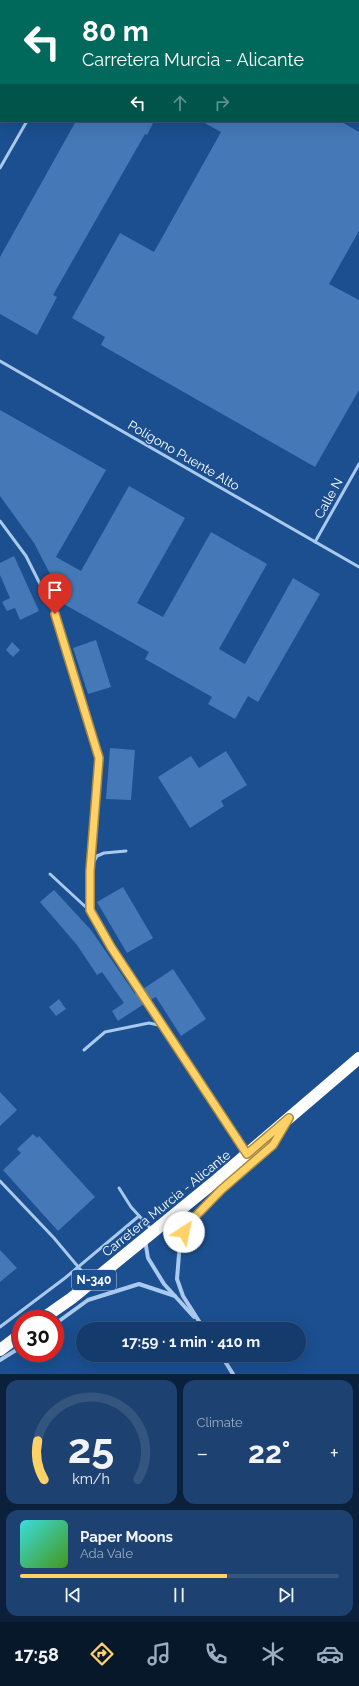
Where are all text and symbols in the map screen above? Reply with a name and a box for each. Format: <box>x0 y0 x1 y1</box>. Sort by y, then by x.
text: 80 m <box>82 15 149 48</box>
icon: left <box>16 16 68 68</box>
text: Carretera Murcia - Alicante <box>82 49 304 70</box>
icon: left <box>127 92 149 114</box>
icon: ahead <box>169 92 191 114</box>
icon: right <box>211 92 233 114</box>
street label: Polígono Puente Alto <box>125 417 242 494</box>
street label: Calle N <box>311 475 346 521</box>
pin <box>38 573 72 614</box>
icon: arrive <box>44 579 66 601</box>
street label: Carretera Murcia - Alicante <box>99 1147 234 1260</box>
position arrow <box>163 1211 205 1253</box>
road number: N-340 <box>72 1270 116 1290</box>
speed limit sign: 30 <box>12 1310 64 1362</box>
text: 17:59 · 1 min · 410 m <box>122 1333 260 1351</box>
text: Climate <box>197 1415 243 1430</box>
text: 25 <box>68 1424 115 1473</box>
text: 22° <box>248 1435 290 1470</box>
text: − <box>197 1440 208 1466</box>
text: + <box>330 1440 339 1466</box>
text: km/h <box>72 1471 110 1487</box>
text: Paper Moons <box>80 1528 173 1546</box>
text: Ada Vale <box>80 1546 133 1561</box>
icon: previous <box>62 1584 84 1606</box>
icon: pause <box>168 1584 190 1606</box>
icon: next <box>275 1584 297 1606</box>
icon: directions <box>88 1640 116 1668</box>
icon: music <box>145 1640 173 1668</box>
icon: phone <box>202 1640 230 1668</box>
icon: climate <box>259 1640 287 1668</box>
icon: car <box>316 1640 344 1668</box>
text: 17:58 <box>15 1644 59 1665</box>

